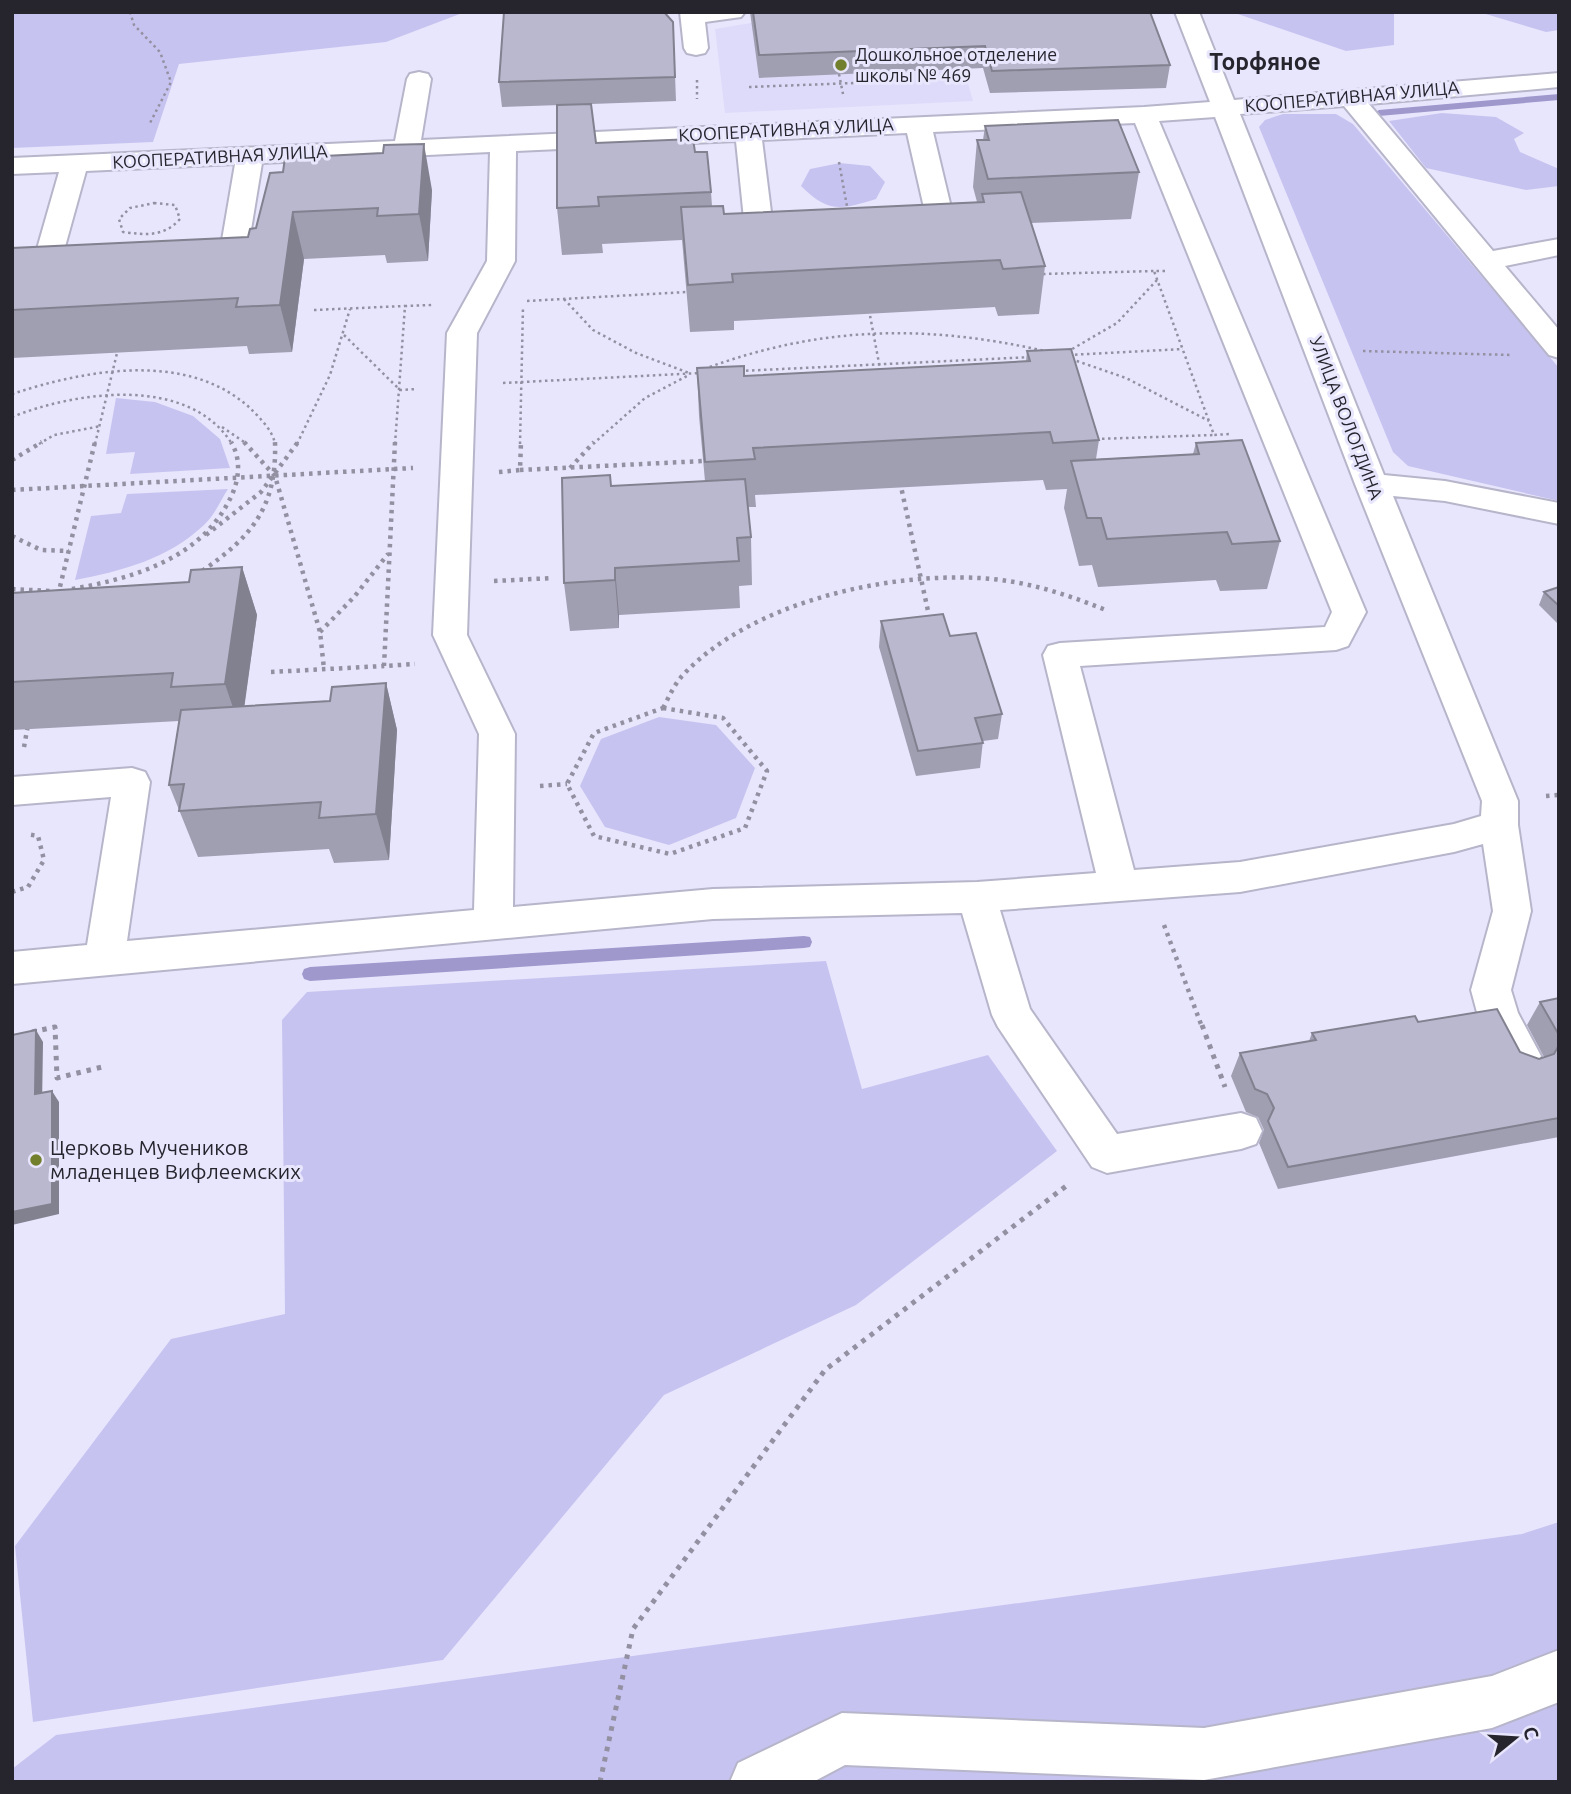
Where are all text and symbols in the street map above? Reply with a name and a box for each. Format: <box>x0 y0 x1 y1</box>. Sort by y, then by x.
place label: Дошкольное отделение школы № 469 <box>855 44 1057 85</box>
district label: Торфяное <box>1209 49 1321 74</box>
marker: Дошкольное отделение школы № 469 <box>833 57 849 73</box>
street label: КООПЕРАТИВНАЯ УЛИЦА <box>1244 77 1460 115</box>
street label: КООПЕРАТИВНАЯ УЛИЦА <box>678 113 894 145</box>
street label: КООПЕРАТИВНАЯ УЛИЦА <box>112 140 328 172</box>
street label: УЛИЦА ВОЛОГДИНА <box>1307 333 1387 502</box>
place label: Церковь Мучеников младенцев Вифлеемских <box>50 1135 301 1183</box>
marker: Церковь Мучеников младенцев Вифлеемских <box>28 1152 44 1168</box>
north arrow <box>1480 1703 1550 1773</box>
text: С <box>1519 1724 1544 1742</box>

